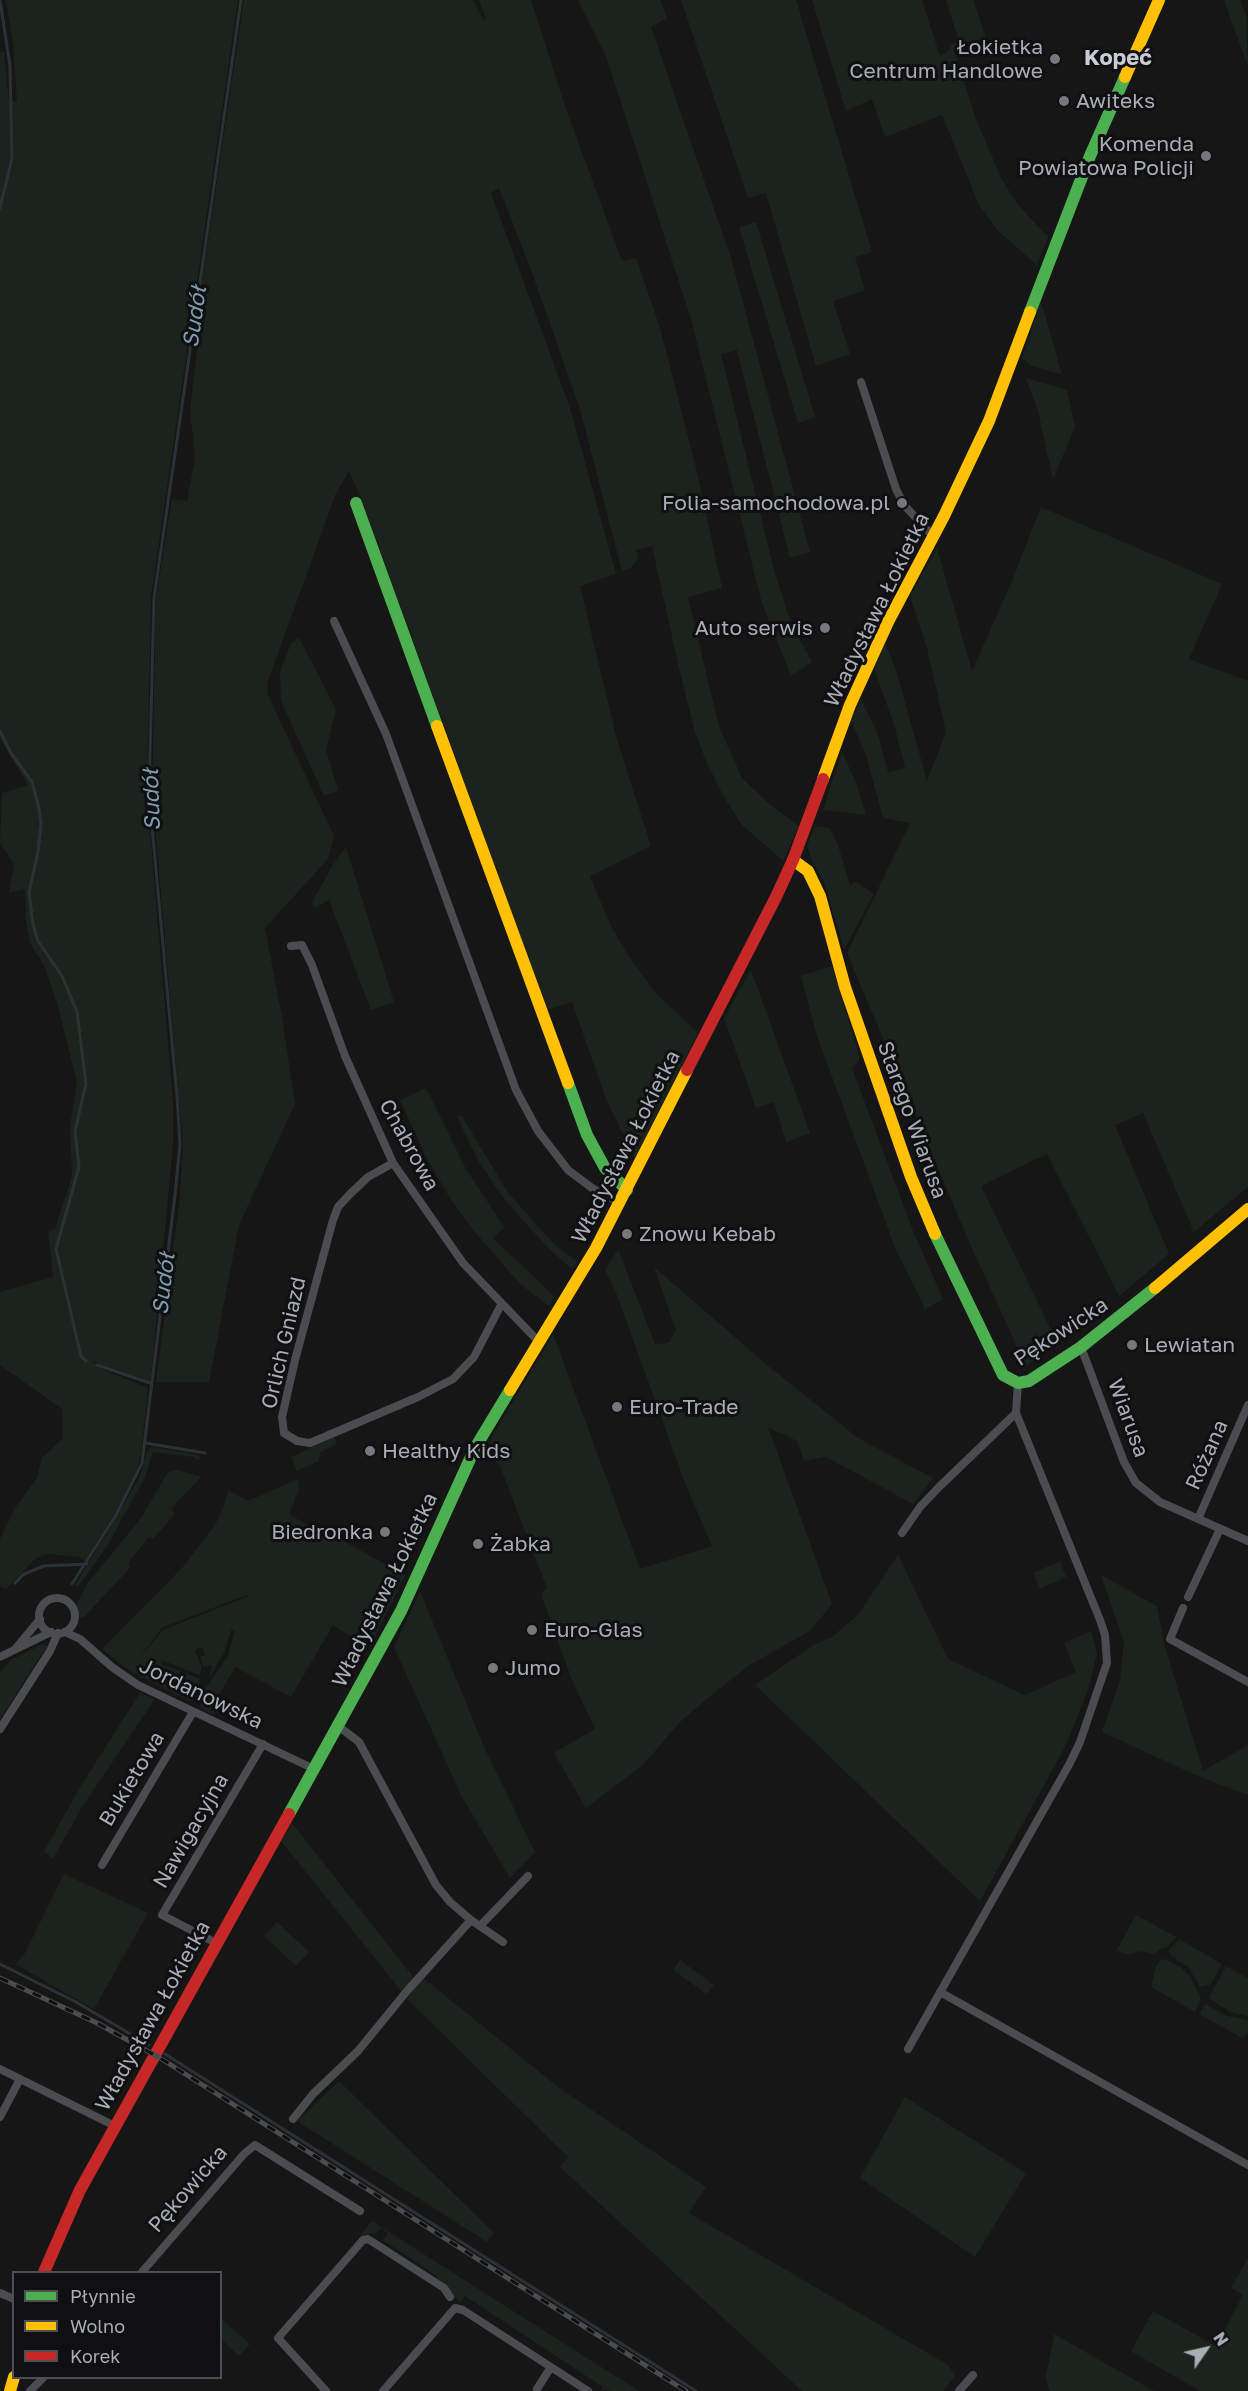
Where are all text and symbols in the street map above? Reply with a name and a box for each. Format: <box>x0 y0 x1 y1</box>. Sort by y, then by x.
place label: Łokietka Centrum Handlowe <box>849 34 1043 84</box>
district label: Kopeć <box>1084 45 1152 71</box>
marker: Łokietka Centrum Handlowe <box>1048 52 1062 66</box>
place label: Awiteks <box>1076 88 1155 114</box>
marker: Awiteks <box>1057 94 1071 108</box>
place label: Komenda Powiatowa Policji <box>1018 131 1194 181</box>
marker: Komenda Powiatowa Policji <box>1199 149 1213 163</box>
water label: Sudół <box>178 285 212 349</box>
place label: Folia-samochodowa.pl <box>662 490 890 516</box>
marker: Folia-samochodowa.pl <box>895 496 909 510</box>
street label: Władysława Łokietka <box>819 509 935 711</box>
place label: Auto serwis <box>695 615 813 641</box>
marker: Auto serwis <box>818 621 832 635</box>
water label: Sudół <box>138 769 166 831</box>
street label: Starego Wiarusa <box>872 1038 952 1202</box>
street label: Władysława Łokietka <box>566 1046 686 1248</box>
street label: Chabrowa <box>374 1095 444 1195</box>
place label: Znowu Kebab <box>639 1221 776 1247</box>
marker: Znowu Kebab <box>620 1227 634 1241</box>
water label: Sudół <box>147 1252 181 1316</box>
street label: Orlich Gniazd <box>257 1275 311 1411</box>
street label: Pękowicka <box>1009 1292 1113 1372</box>
place label: Lewiatan <box>1144 1332 1235 1358</box>
marker: Lewiatan <box>1125 1338 1139 1352</box>
street label: Wiarusa <box>1102 1375 1154 1461</box>
place label: Euro-Trade <box>629 1394 739 1420</box>
marker: Euro-Trade <box>610 1400 624 1414</box>
street label: Różana <box>1180 1416 1234 1494</box>
place label: Healthy Kids <box>382 1438 510 1464</box>
marker: Healthy Kids <box>363 1444 377 1458</box>
street label: Władysława Łokietka <box>327 1489 443 1691</box>
place label: Biedronka <box>271 1519 373 1545</box>
marker: Biedronka <box>378 1525 392 1539</box>
place label: Żabka <box>490 1531 551 1557</box>
marker: Żabka <box>471 1537 485 1551</box>
place label: Euro-Glas <box>544 1617 643 1643</box>
marker: Euro-Glas <box>525 1623 539 1637</box>
street label: Jordanowska <box>135 1653 267 1735</box>
place label: Jumo <box>505 1655 561 1681</box>
marker: Jumo <box>486 1661 500 1675</box>
street label: Bukietowa <box>94 1727 170 1831</box>
street label: Nawigacyjna <box>148 1769 234 1893</box>
street label: Władysława Łokietka <box>90 1917 216 2115</box>
street label: Pękowicka <box>143 2140 233 2238</box>
legend <box>12 2271 222 2379</box>
text: Płynnie <box>70 2285 136 2307</box>
text: Wolno <box>70 2315 125 2337</box>
north arrow <box>1176 2319 1236 2379</box>
text: N <box>1209 2328 1233 2350</box>
text: Korek <box>70 2345 120 2367</box>

